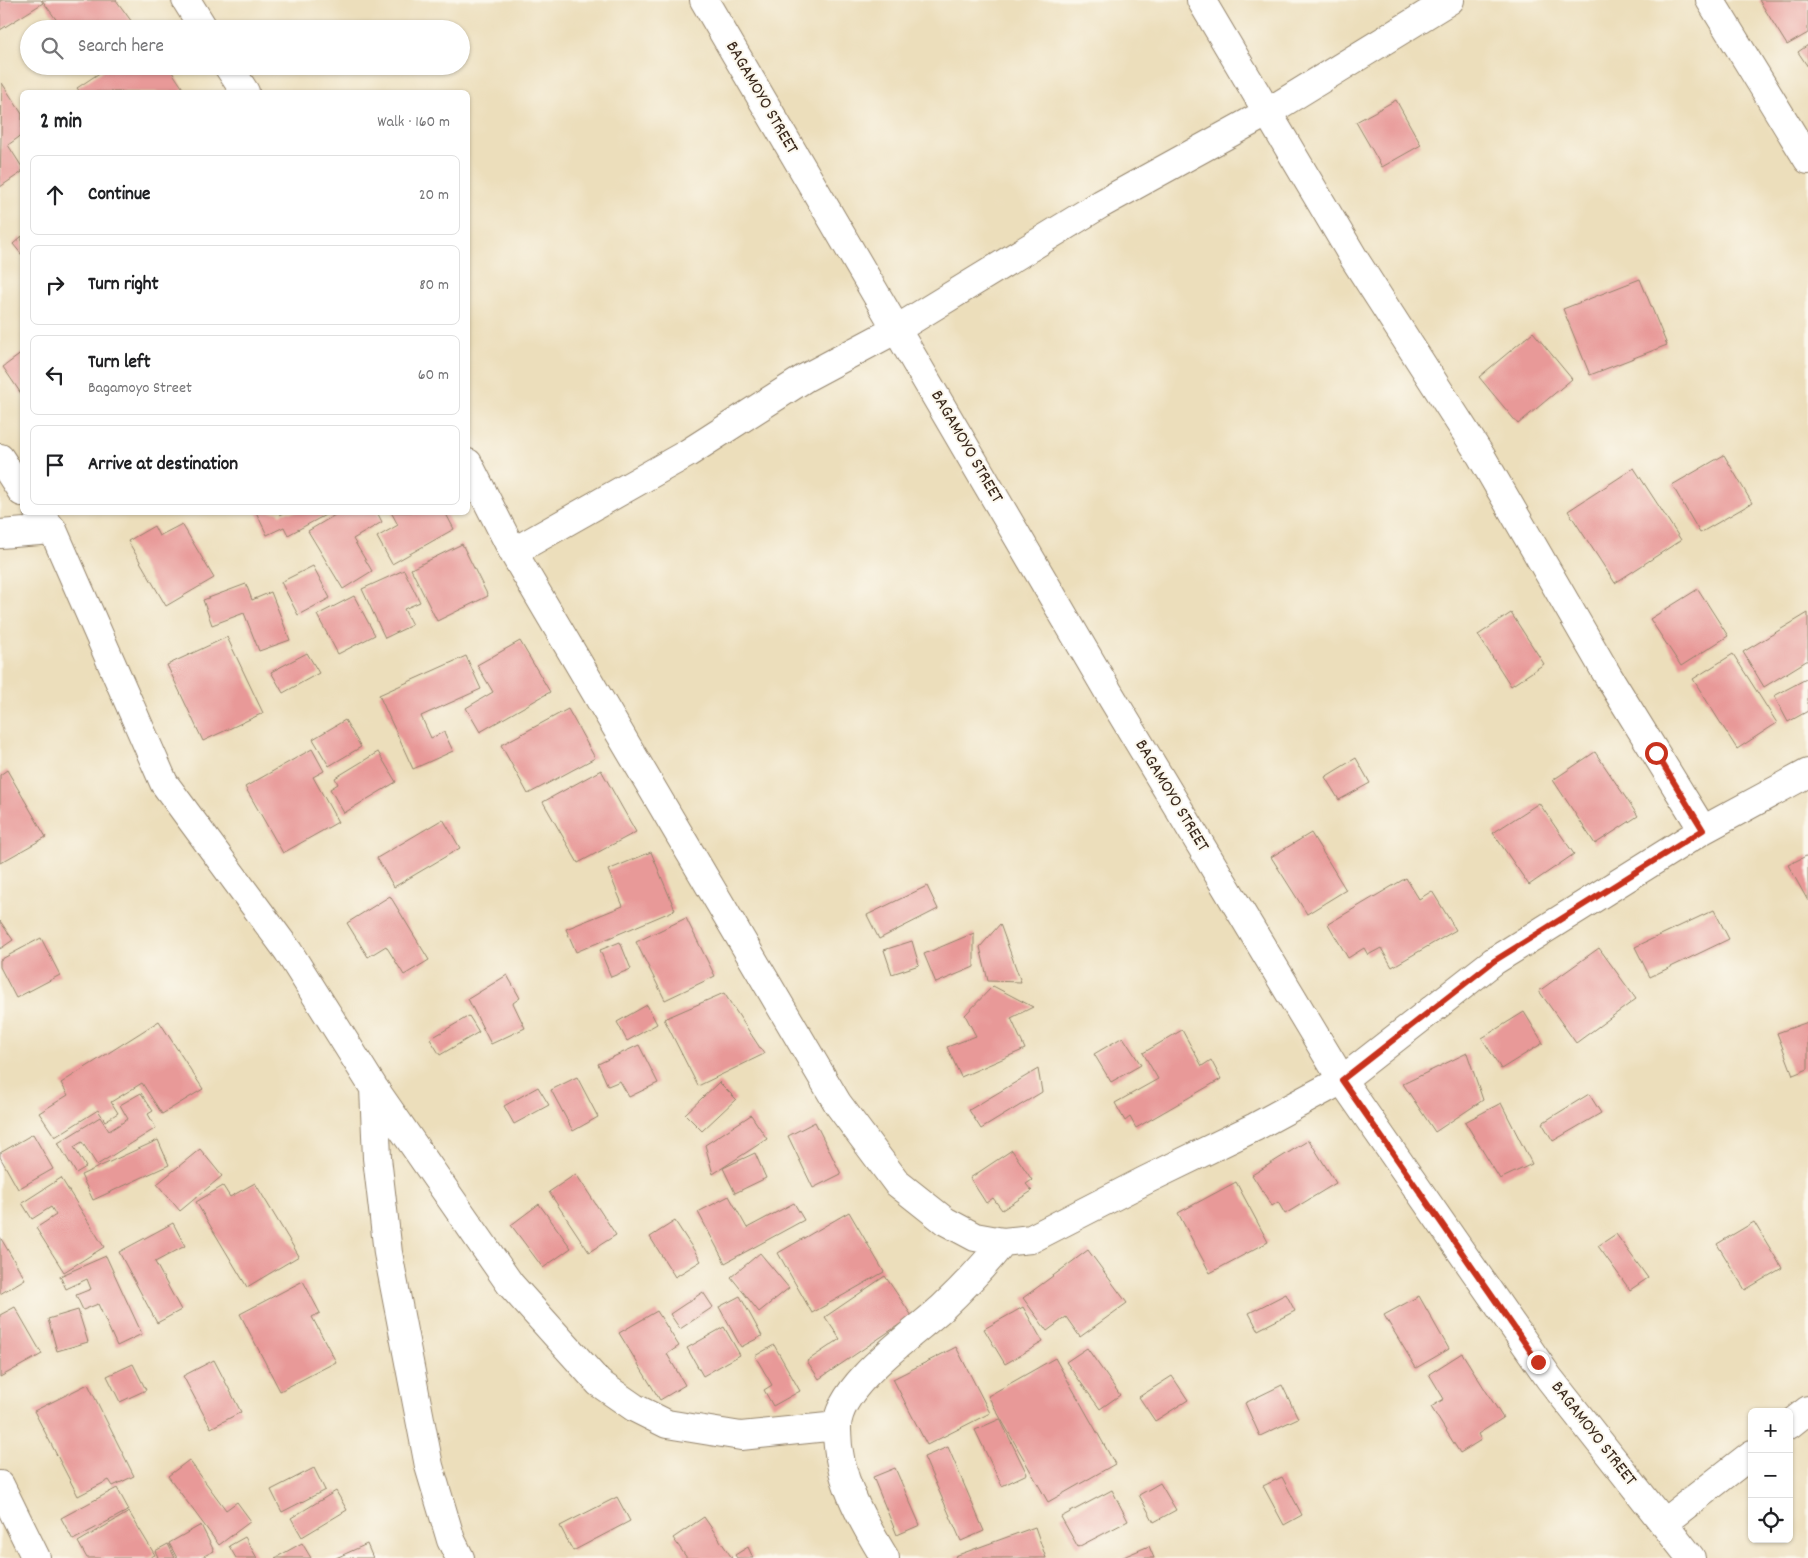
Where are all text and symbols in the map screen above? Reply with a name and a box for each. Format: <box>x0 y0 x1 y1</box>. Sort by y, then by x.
search box <box>20 20 470 75</box>
icon: search <box>38 34 66 62</box>
text: Search here <box>78 34 164 61</box>
street label: BAGAMOYO STREET <box>719 37 803 159</box>
text: 2 min <box>40 108 82 138</box>
text: Walk · 160 m <box>377 111 450 134</box>
icon: ahead <box>41 181 69 209</box>
text: Continue <box>88 182 150 209</box>
text: 20 m <box>419 184 449 207</box>
icon: right <box>41 271 69 299</box>
text: Turn right <box>88 272 159 299</box>
text: 80 m <box>419 274 449 297</box>
text: Turn left <box>88 350 151 377</box>
icon: left <box>41 361 69 389</box>
text: 60 m <box>418 364 449 387</box>
text: Bagamoyo Street <box>88 377 192 400</box>
street label: BAGAMOYO STREET <box>924 386 1008 508</box>
icon: arrive <box>41 451 69 479</box>
text: Arrive at destination <box>88 452 238 479</box>
street label: BAGAMOYO STREET <box>1128 735 1214 857</box>
route start <box>1645 742 1668 765</box>
route end <box>1527 1351 1550 1374</box>
street label: BAGAMOYO STREET <box>1544 1376 1642 1492</box>
map controls <box>1748 1408 1793 1543</box>
button: + <box>1748 1408 1793 1453</box>
button: − <box>1748 1453 1793 1498</box>
button: locate <box>1748 1498 1793 1543</box>

